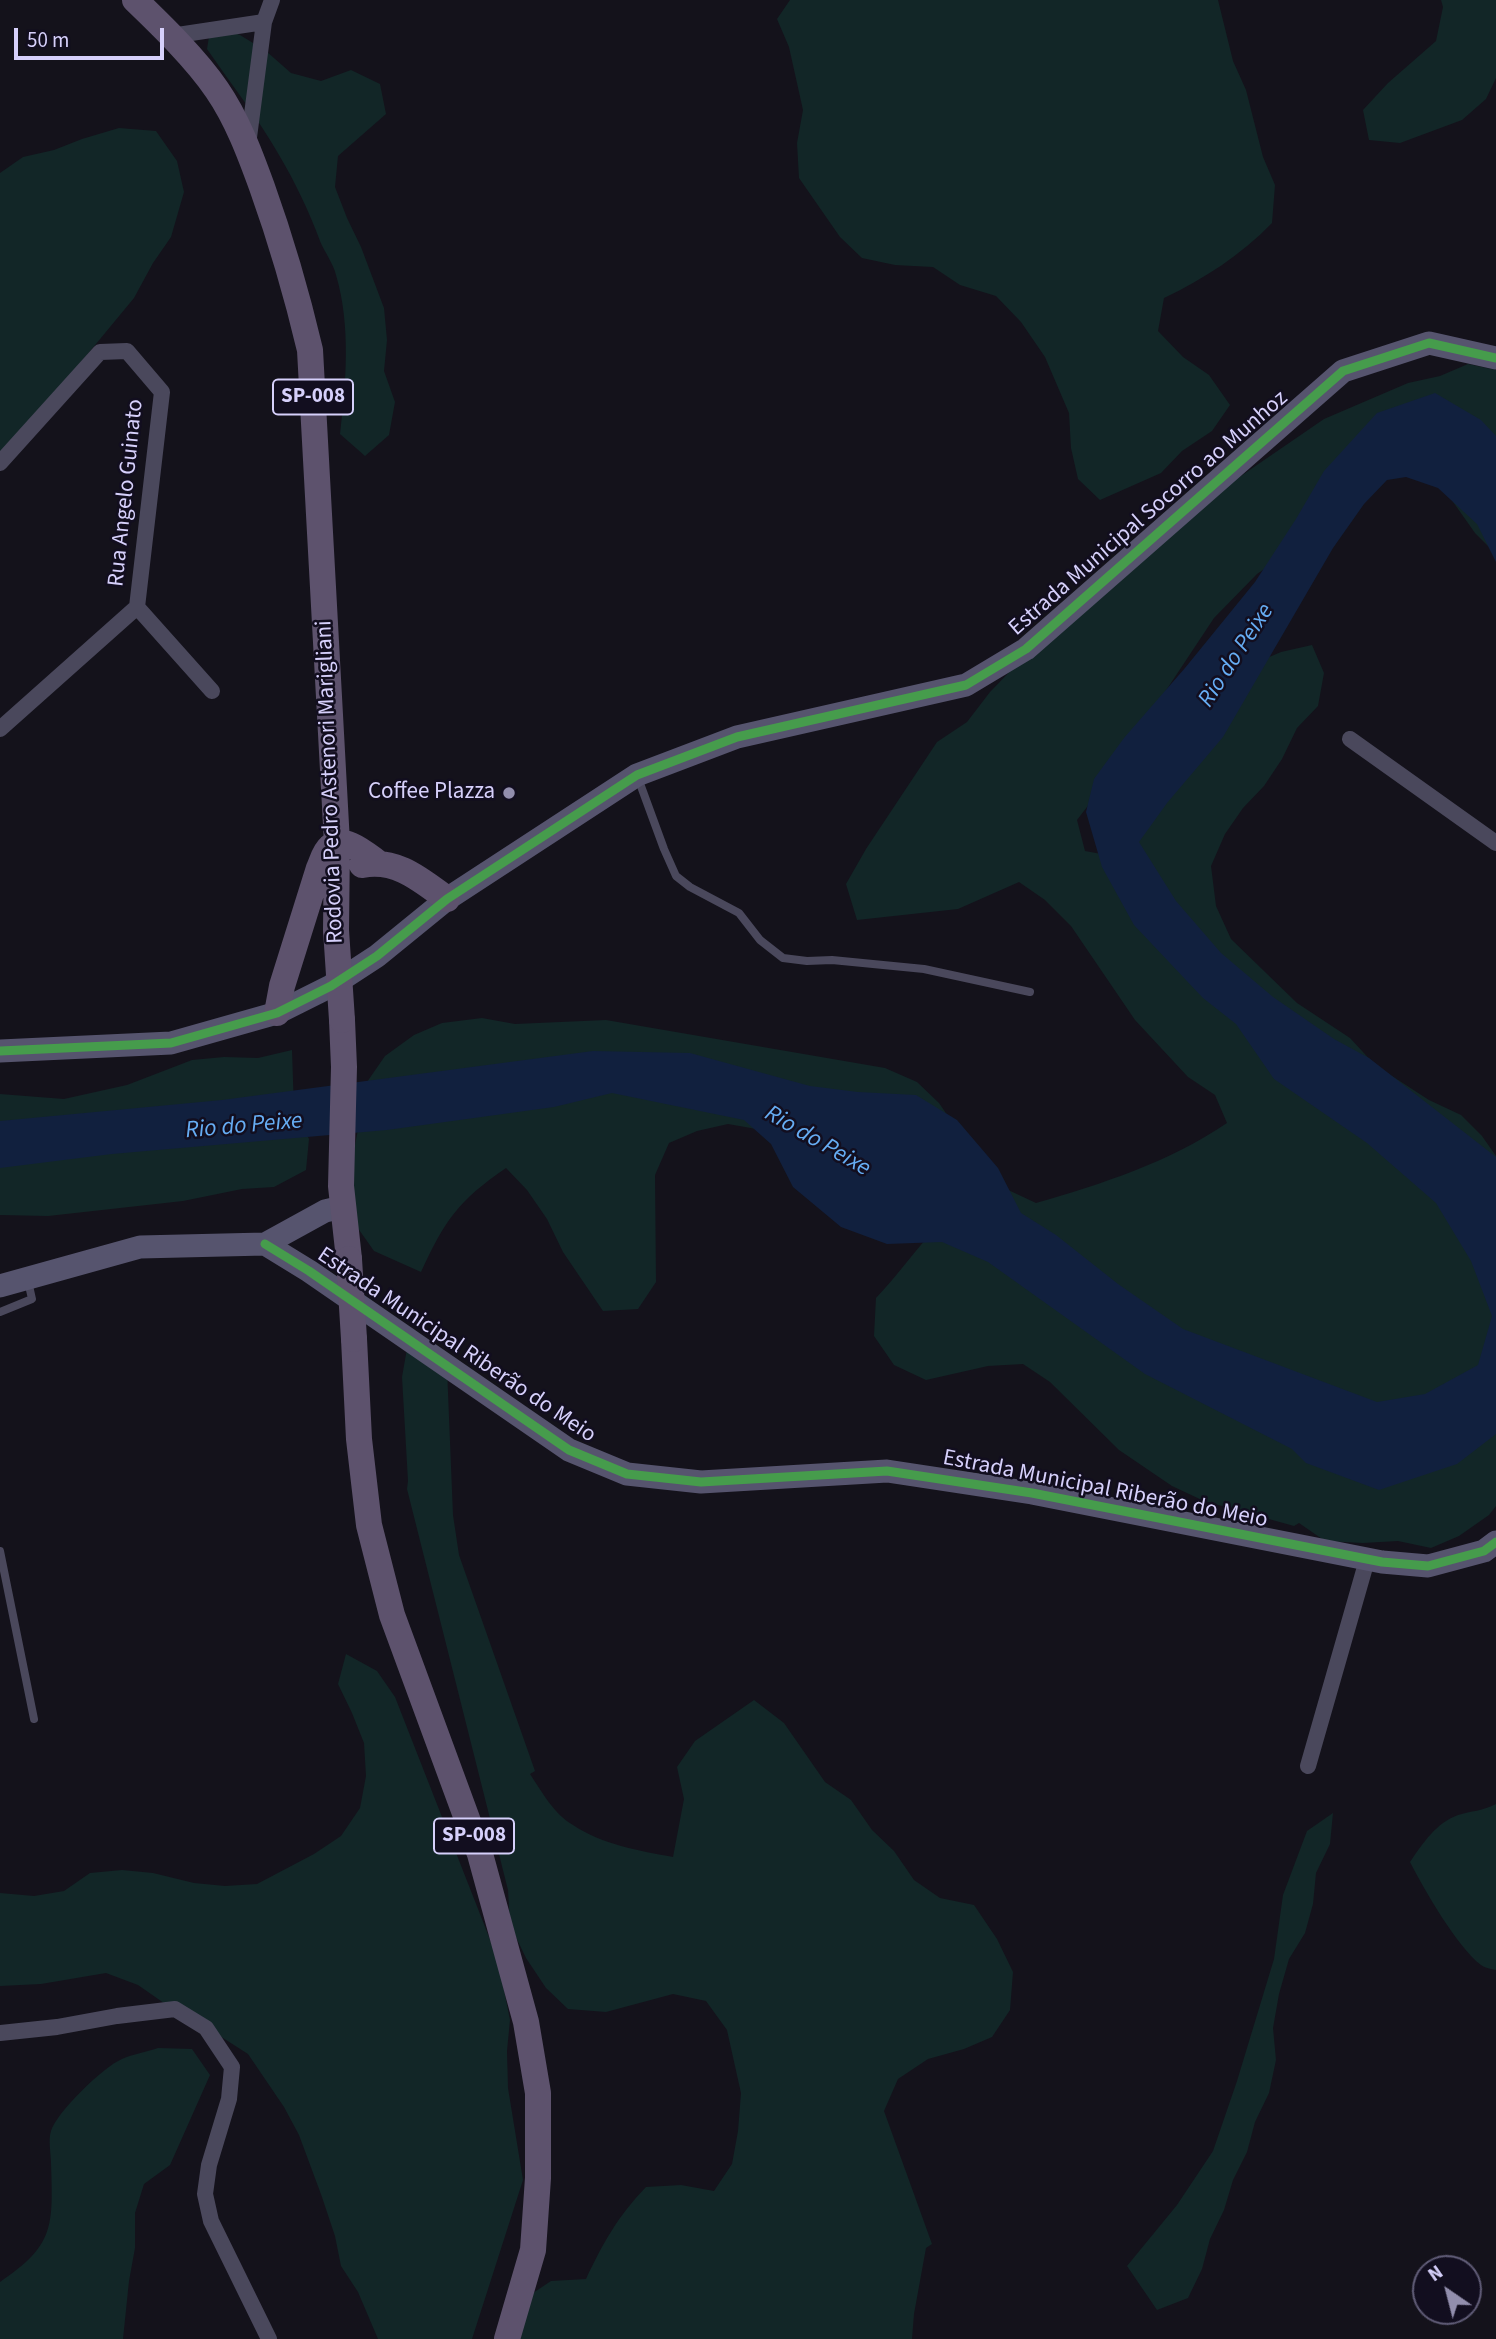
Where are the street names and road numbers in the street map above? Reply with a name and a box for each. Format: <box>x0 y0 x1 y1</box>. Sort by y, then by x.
road number: SP-008 <box>273 380 353 414</box>
street label: Estrada Municipal Socorro ao Munhoz <box>1004 385 1294 643</box>
street label: Rua Angelo Guinato <box>103 398 151 588</box>
street label: Rodovia Pedro Astenori Marigliani <box>312 620 350 944</box>
street label: Estrada Municipal Riberão do Meio <box>311 1242 601 1450</box>
street label: Estrada Municipal Riberão do Meio <box>940 1445 1270 1535</box>
road number: SP-008 <box>434 1818 514 1854</box>

